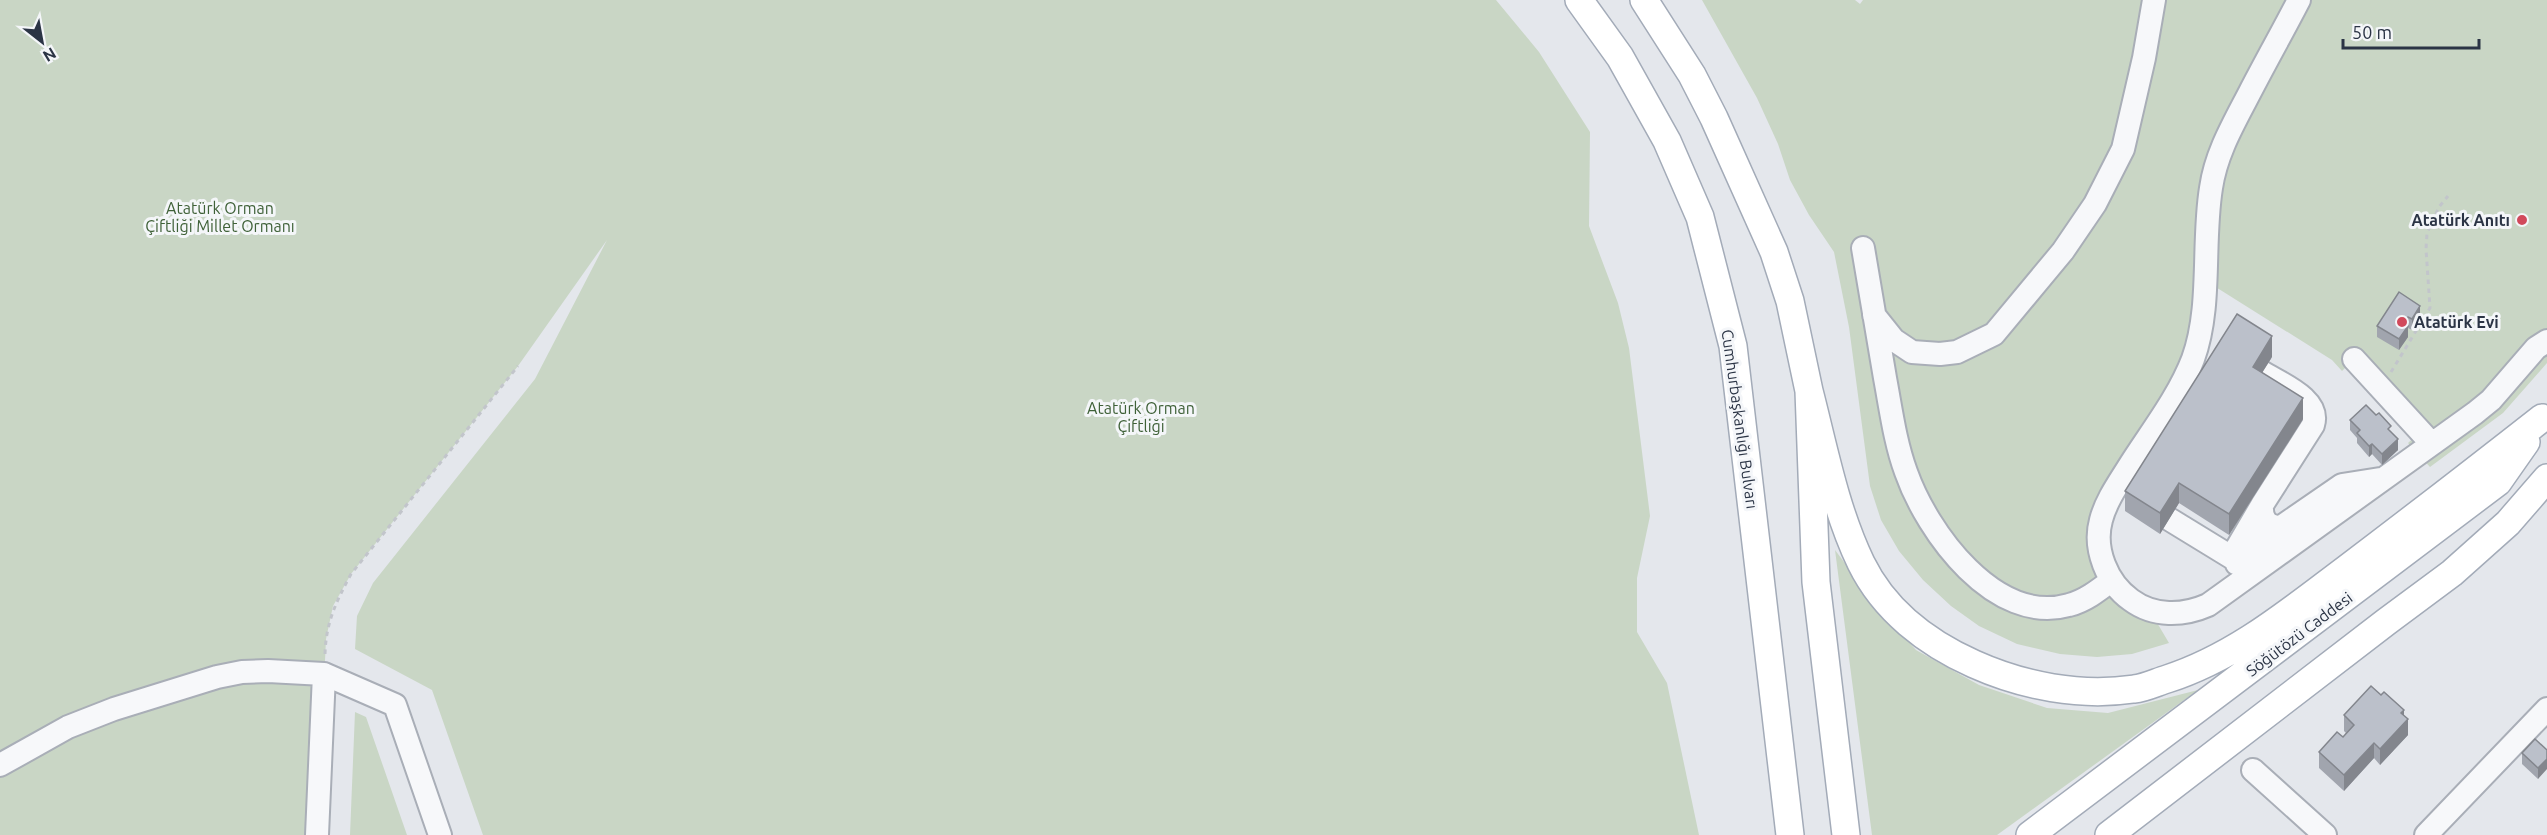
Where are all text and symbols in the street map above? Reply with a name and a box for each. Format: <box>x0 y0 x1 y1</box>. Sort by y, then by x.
north arrow <box>12 12 72 72</box>
scale bar <box>2343 12 2480 50</box>
text: 50 m <box>2352 22 2392 42</box>
text: N <box>40 44 59 66</box>
park label: Atatürk Orman Çiftliği Millet Ormanı <box>145 199 295 235</box>
place label: Atatürk Anıtı <box>2411 211 2510 229</box>
marker: Atatürk Anıtı <box>2515 213 2529 227</box>
place label: Atatürk Evi <box>2414 313 2499 331</box>
marker: Atatürk Evi <box>2395 315 2409 329</box>
street label: Cumhurbaşkanlığı Bulvarı <box>1718 328 1762 510</box>
park label: Atatürk Orman Çiftliği <box>1087 399 1195 435</box>
street label: Söğütözü Caddesi <box>2242 588 2356 680</box>

